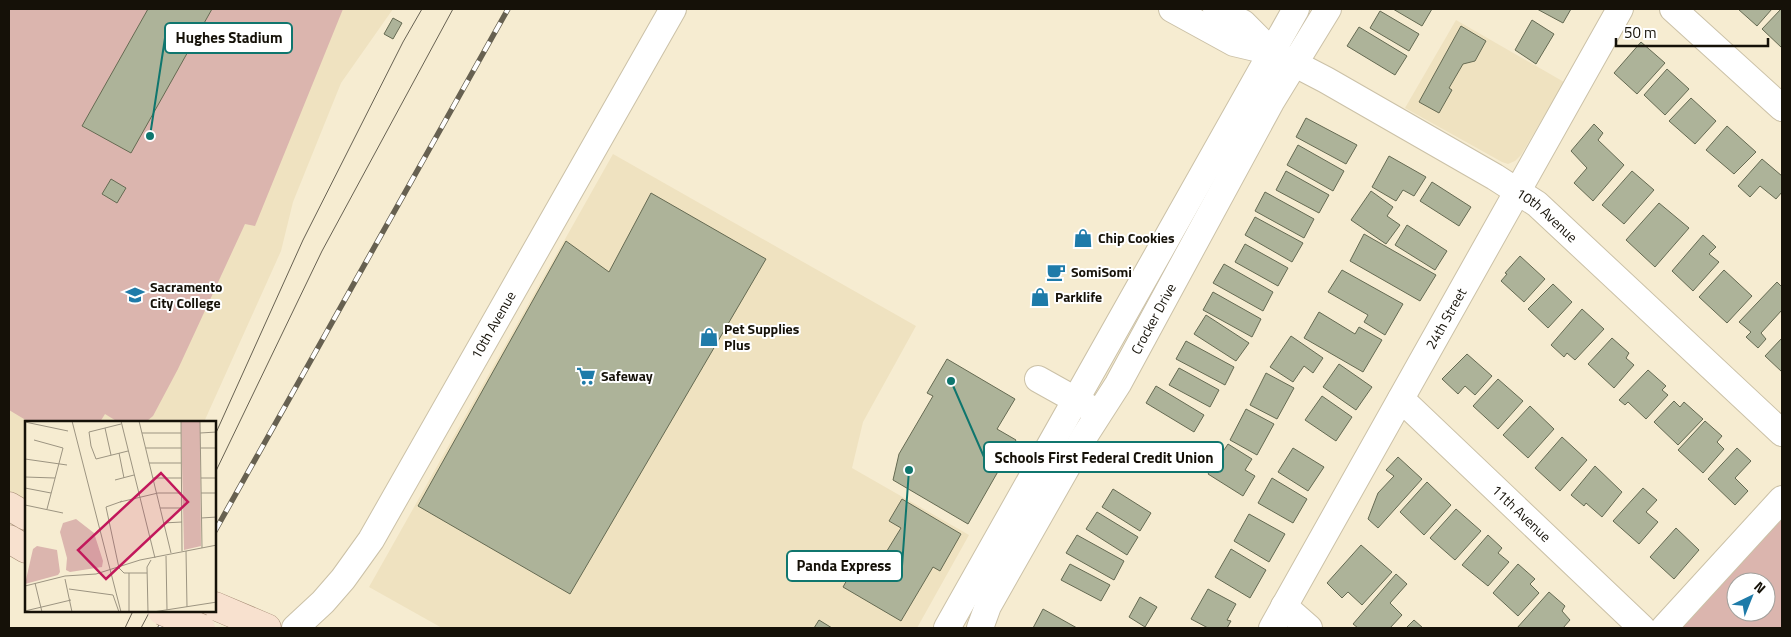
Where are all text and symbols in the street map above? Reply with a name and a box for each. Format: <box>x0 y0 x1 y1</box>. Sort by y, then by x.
scale bar <box>1616 15 1768 47</box>
text: 50 m <box>1624 21 1657 44</box>
callout: Hughes Stadium <box>165 23 292 53</box>
text: Hughes Stadium <box>176 26 282 49</box>
street label: 10th Avenue <box>1512 182 1583 247</box>
shop icon: Chip Cookies <box>1072 227 1094 249</box>
place label: Chip Cookies <box>1098 227 1175 248</box>
cafe icon: SomiSomi <box>1045 261 1067 283</box>
place label: SomiSomi <box>1071 261 1132 282</box>
place label: Sacramento City College <box>150 276 223 313</box>
street label: Crocker Drive <box>1125 279 1181 358</box>
school or university icon: Sacramento City College <box>124 284 146 306</box>
street label: 24th Street <box>1420 284 1471 353</box>
shop icon: Parklife <box>1029 286 1051 308</box>
place label: Parklife <box>1055 286 1102 307</box>
street label: 10th Avenue <box>465 287 521 363</box>
place label: Pet Supplies Plus <box>724 318 800 355</box>
shop icon: Pet Supplies Plus <box>698 326 720 348</box>
supermarket icon: Safeway <box>575 365 597 387</box>
place label: Safeway <box>601 365 653 386</box>
inset map <box>25 421 216 612</box>
callout: Schools First Federal Credit Union <box>984 442 1223 472</box>
text: Schools First Federal Credit Union <box>994 446 1214 469</box>
street label: 11th Avenue <box>1487 480 1556 546</box>
callout: Panda Express <box>787 551 902 581</box>
text: Panda Express <box>797 554 891 577</box>
north arrow <box>1726 572 1776 622</box>
text: N <box>1749 576 1771 598</box>

